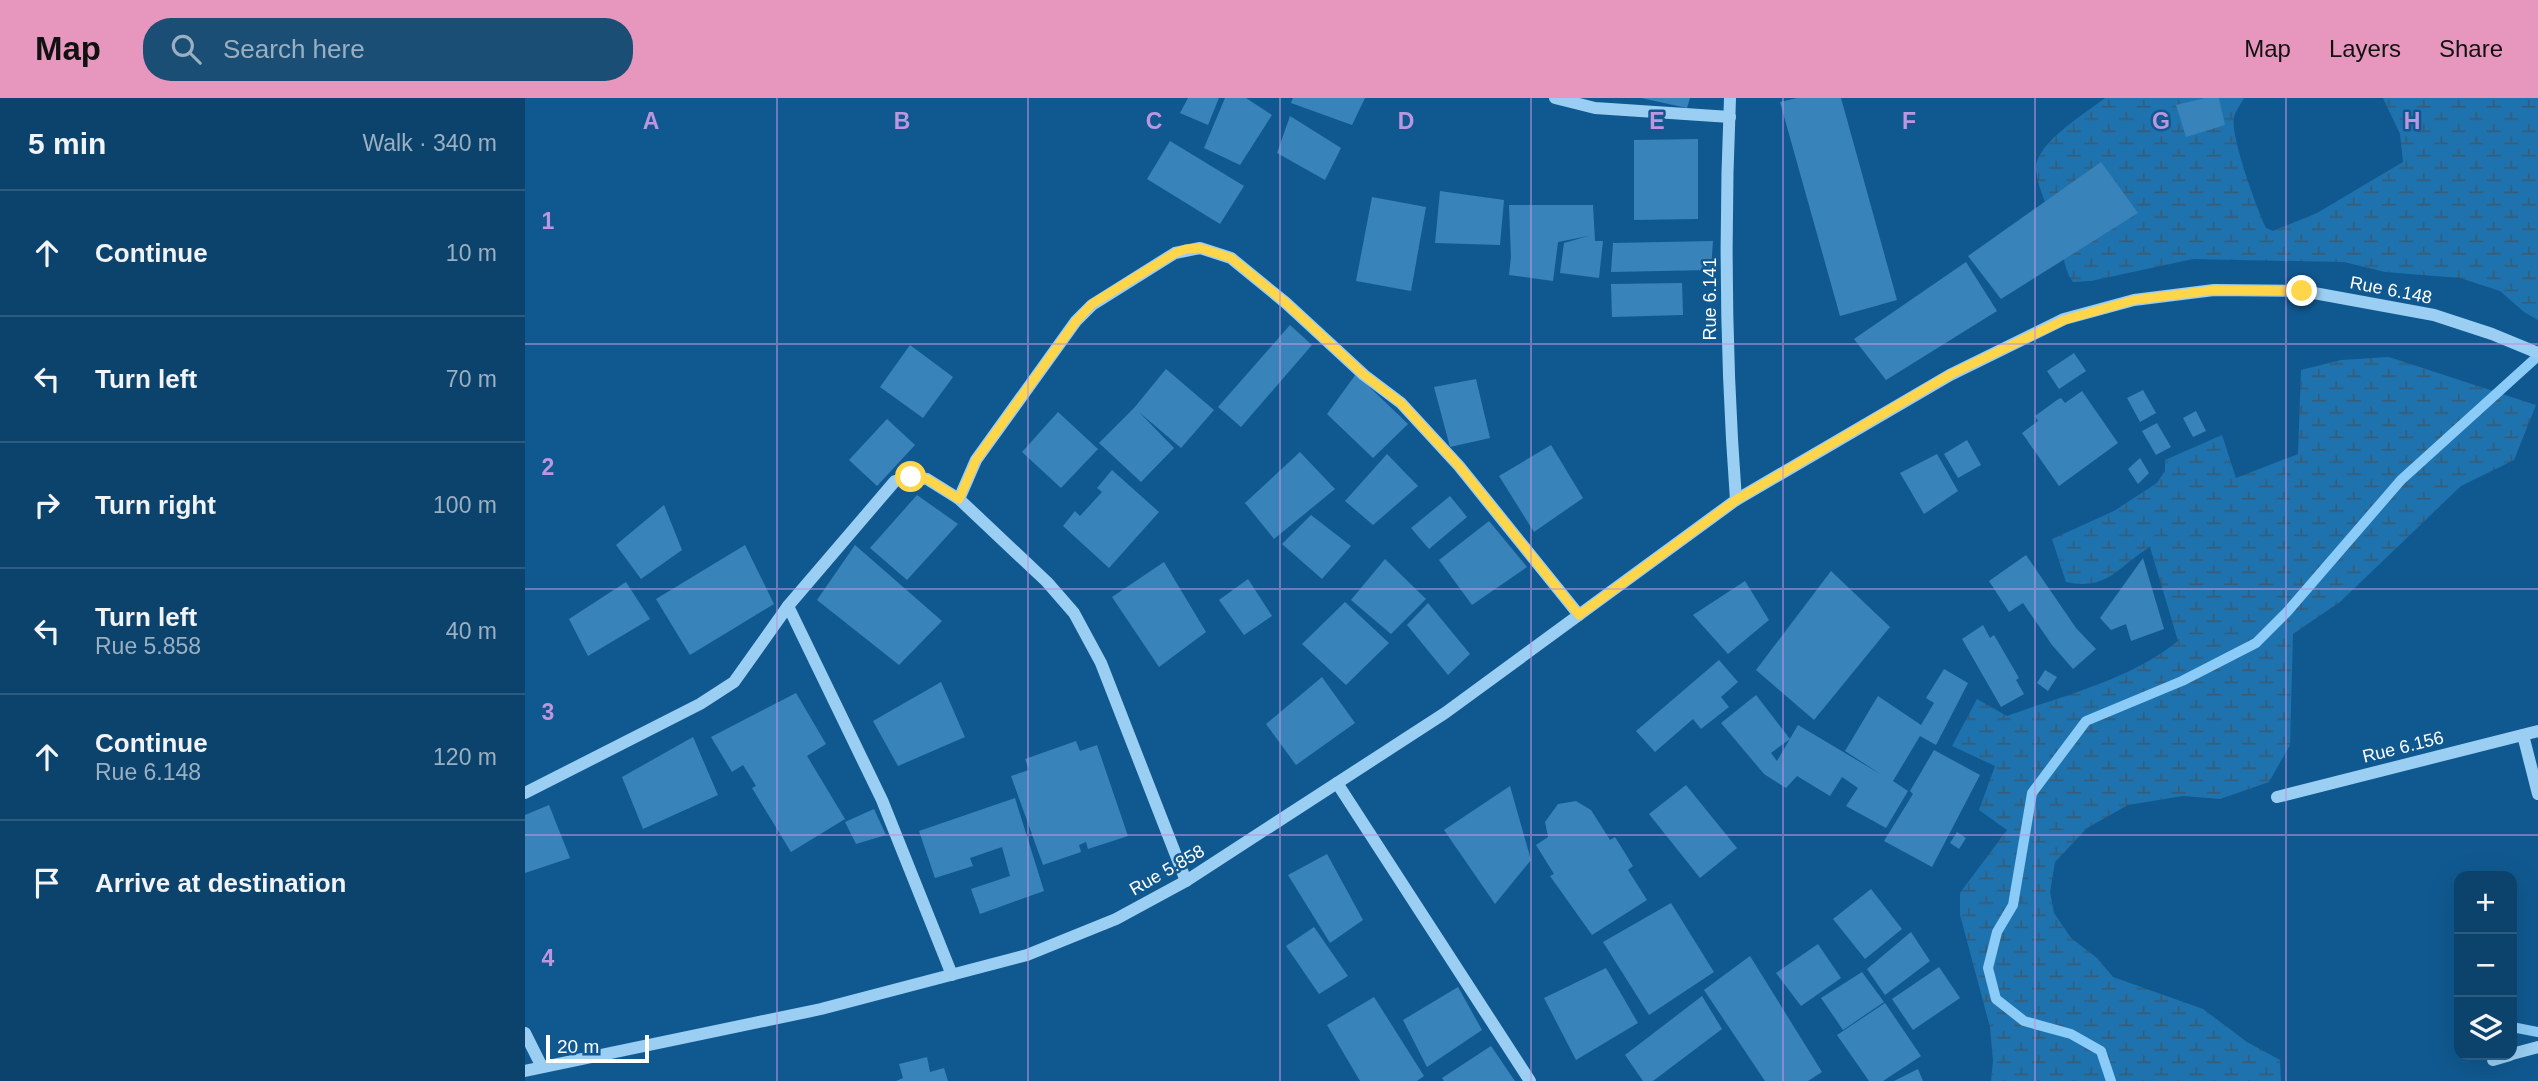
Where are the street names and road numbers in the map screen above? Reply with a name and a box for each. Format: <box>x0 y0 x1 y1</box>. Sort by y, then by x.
street label: Rue 6.141 <box>1700 257 1720 341</box>
street label: Rue 6.148 <box>2348 272 2434 308</box>
street label: Rue 6.156 <box>2360 727 2446 767</box>
street label: Rue 5.858 <box>1126 841 1208 899</box>

